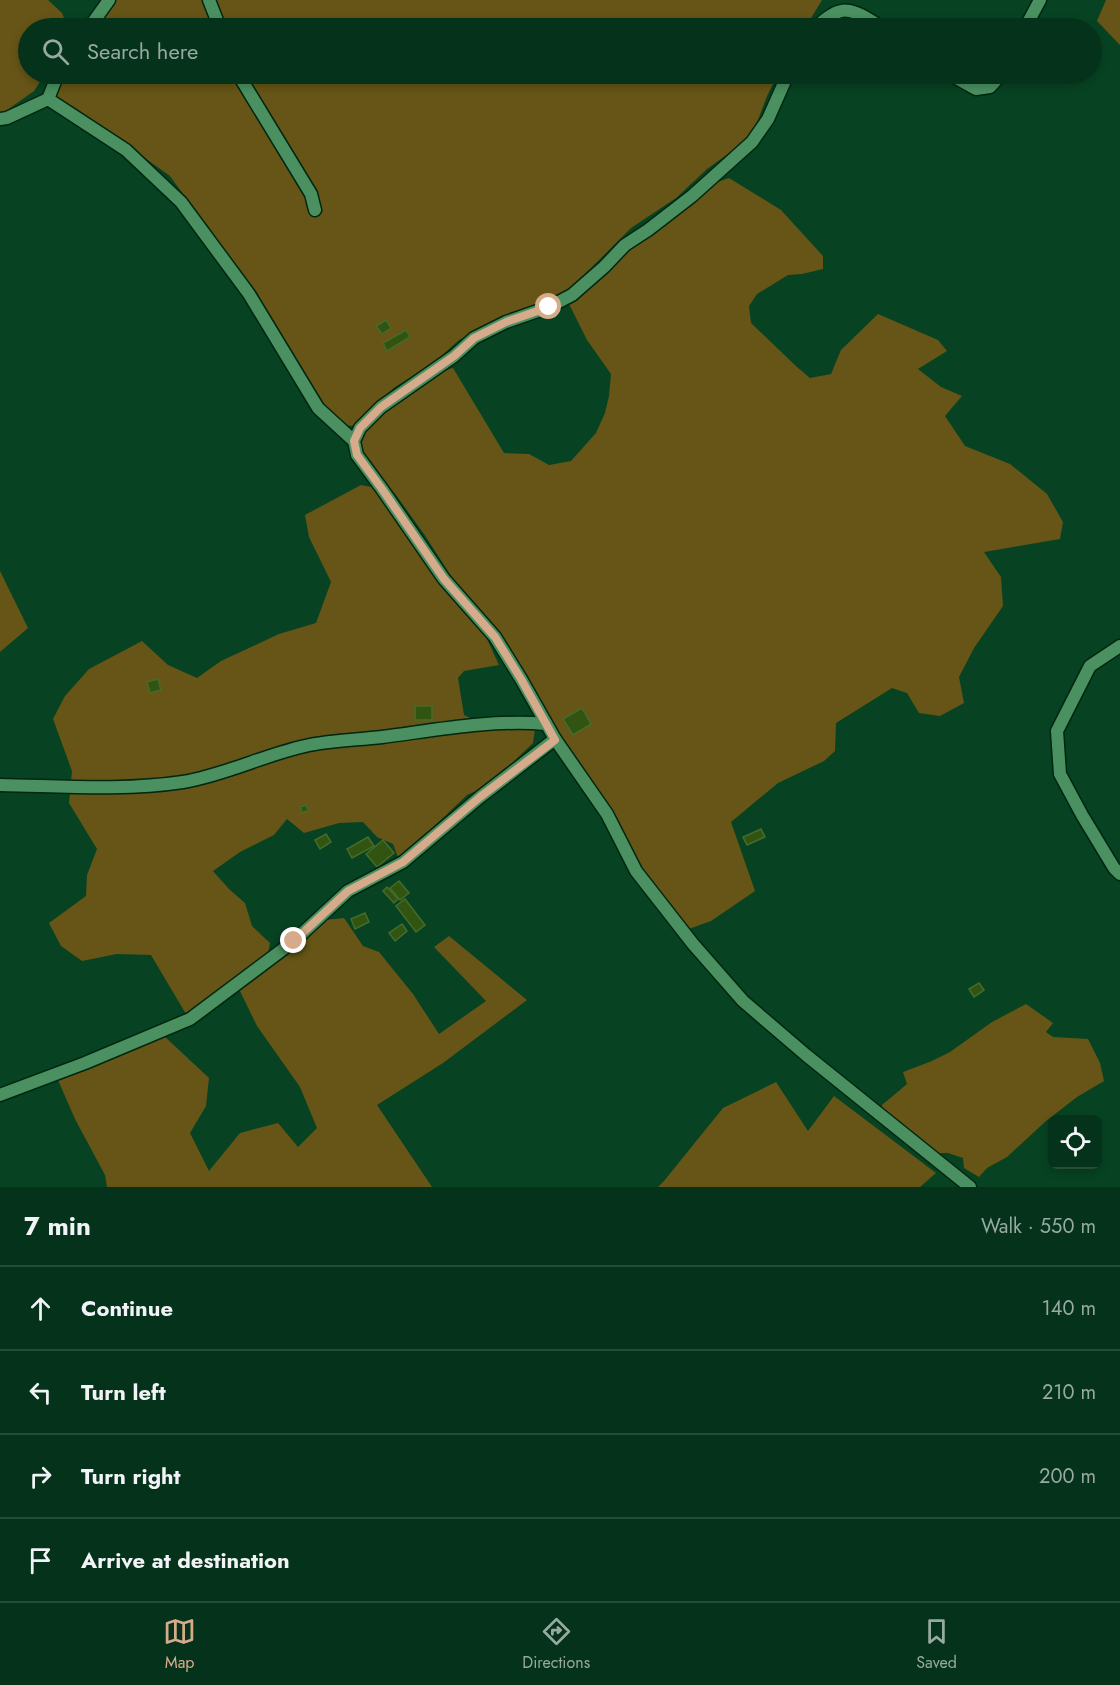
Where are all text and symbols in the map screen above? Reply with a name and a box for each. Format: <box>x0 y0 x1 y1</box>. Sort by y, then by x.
search box <box>18 18 1102 84</box>
icon: search <box>39 35 72 68</box>
text: Search here <box>87 35 198 67</box>
route start <box>535 293 561 319</box>
route end <box>280 927 306 953</box>
map controls <box>1048 1115 1102 1169</box>
button: locate <box>1048 1115 1102 1169</box>
text: 7 min <box>24 1207 91 1245</box>
text: Walk · 550 m <box>981 1212 1096 1241</box>
icon: ahead <box>24 1292 57 1325</box>
text: Continue <box>81 1292 173 1324</box>
text: 140 m <box>1042 1294 1096 1323</box>
icon: left <box>24 1376 57 1409</box>
text: Turn left <box>81 1376 166 1408</box>
text: 210 m <box>1042 1378 1096 1407</box>
icon: right <box>24 1460 57 1493</box>
text: Turn right <box>81 1460 181 1492</box>
text: 200 m <box>1039 1462 1096 1491</box>
icon: arrive <box>24 1544 57 1577</box>
text: Arrive at destination <box>81 1544 290 1576</box>
tab: Map <box>163 1615 196 1674</box>
tab: Directions <box>522 1615 590 1674</box>
tab: Saved <box>916 1615 957 1674</box>

